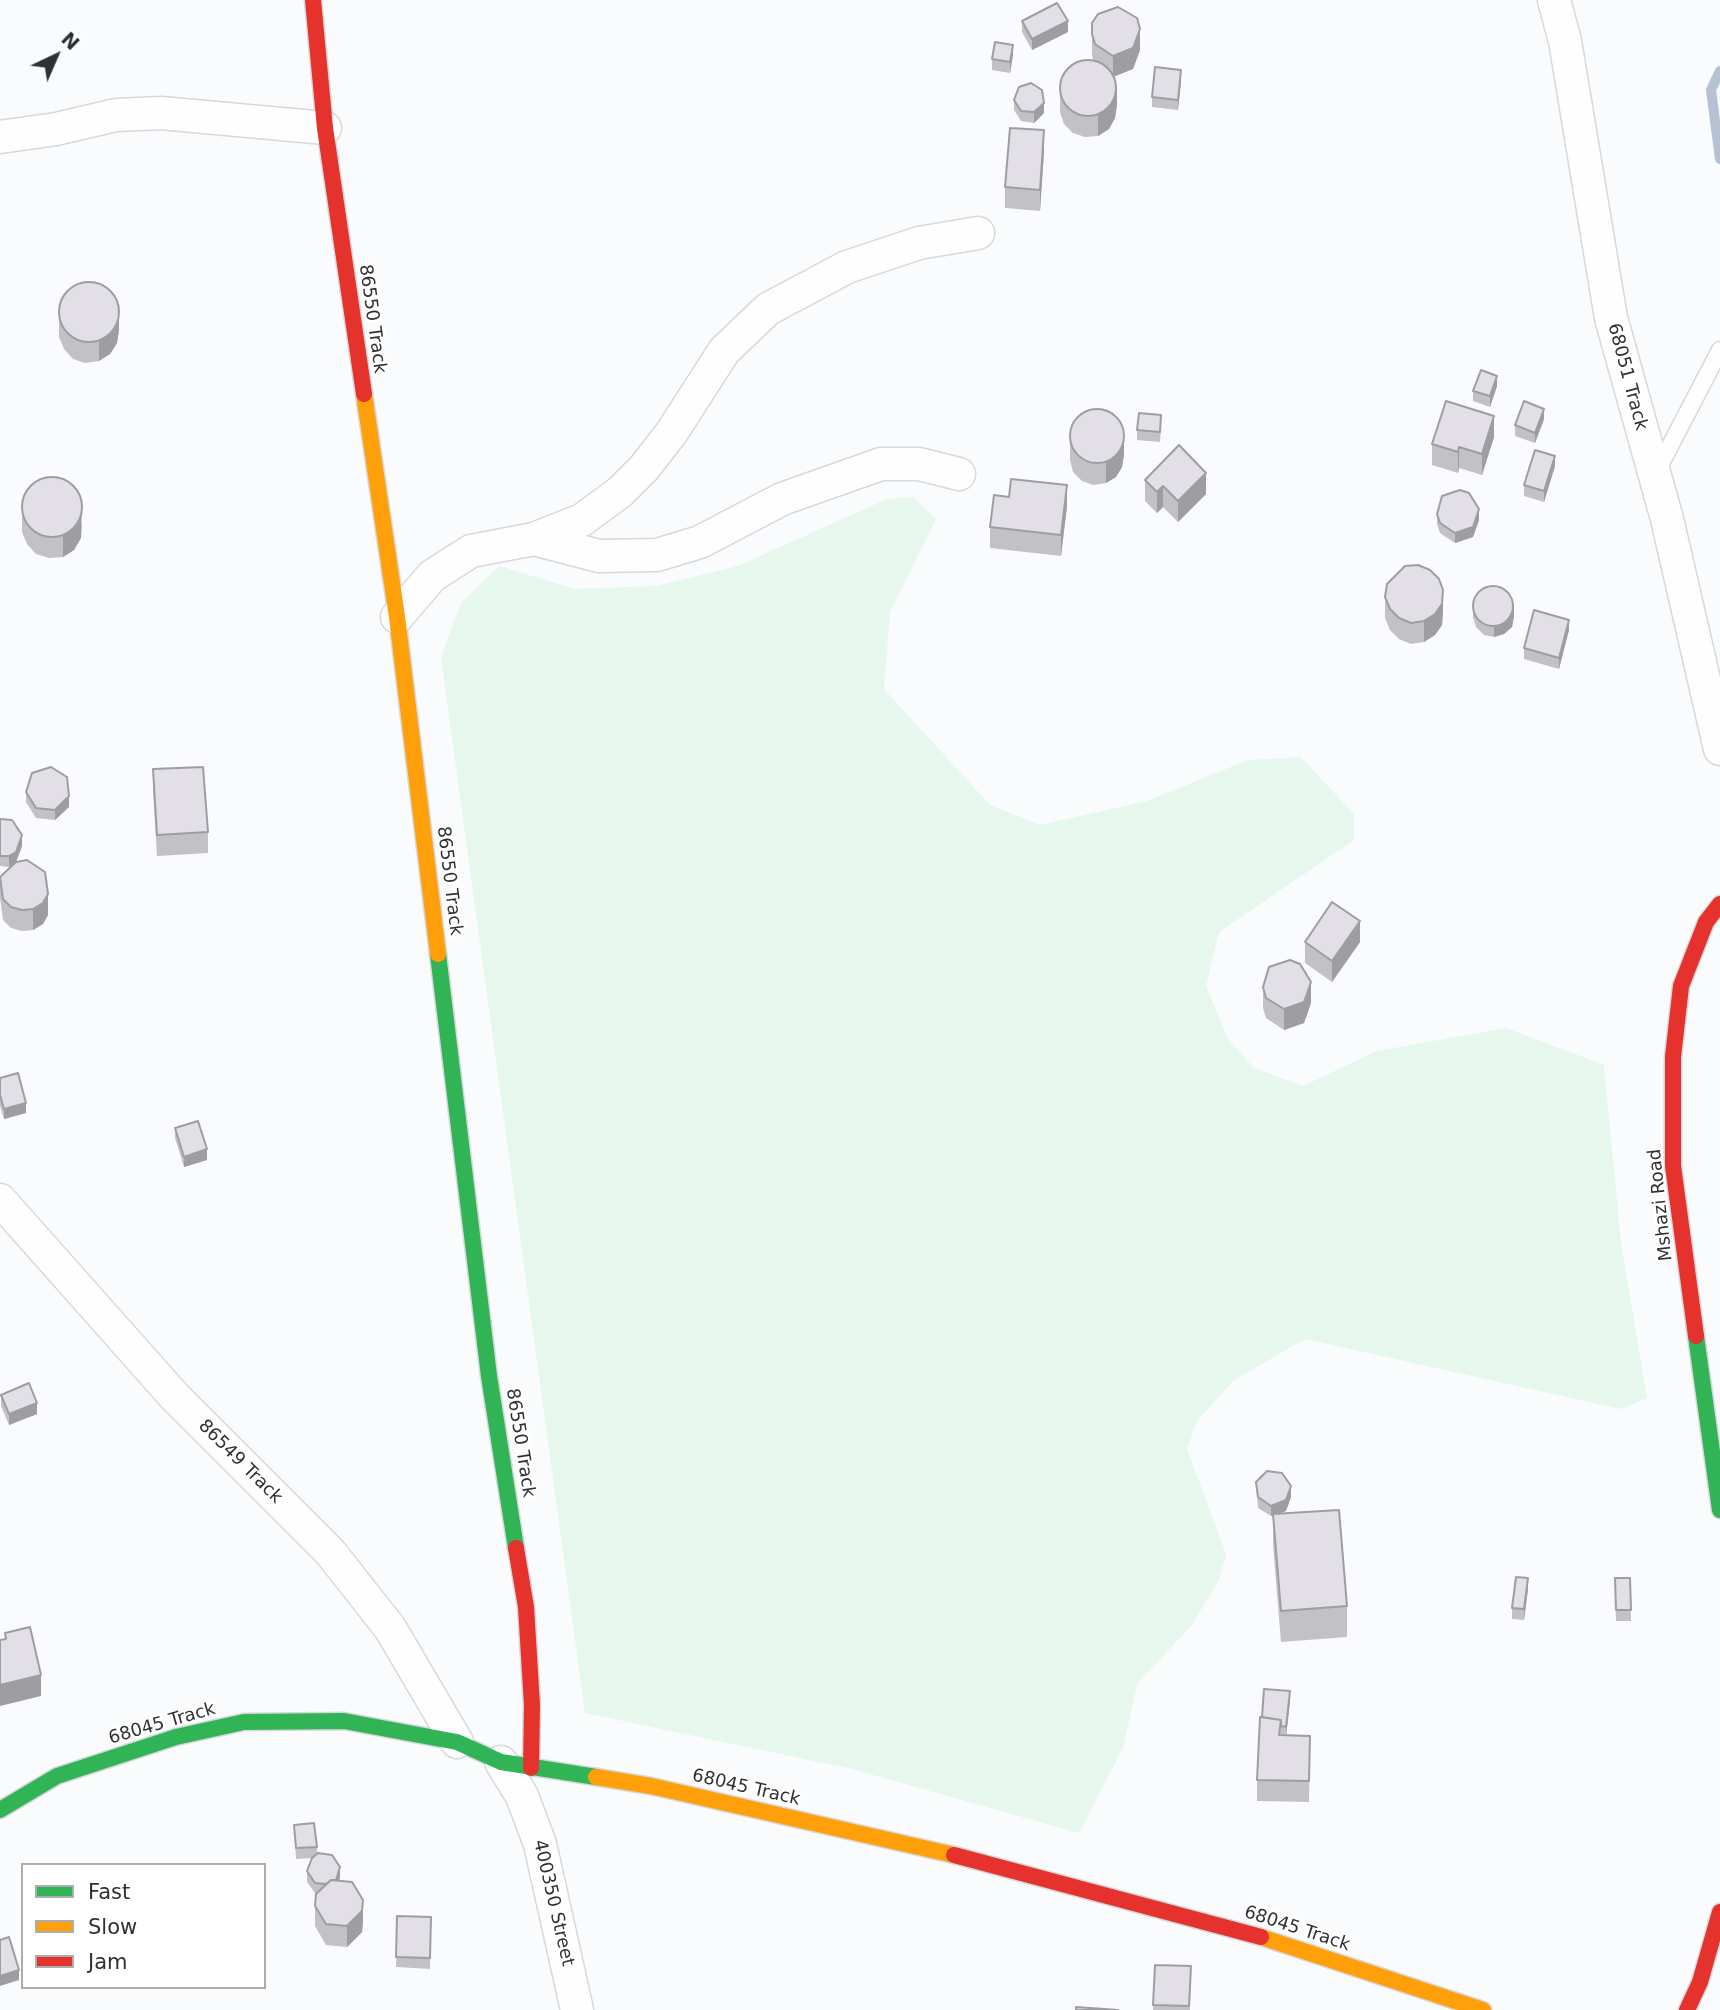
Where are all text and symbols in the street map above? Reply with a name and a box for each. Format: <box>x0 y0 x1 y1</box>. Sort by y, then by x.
north arrow <box>21 21 91 91</box>
text: N <box>57 27 84 54</box>
street label: 86550 Track <box>354 263 390 375</box>
street label: 68051 Track <box>1602 321 1652 433</box>
street label: 86550 Track <box>432 825 466 937</box>
street label: Mshazi Road <box>1644 1148 1678 1262</box>
street label: 86550 Track <box>501 1387 539 1499</box>
street label: 86549 Track <box>193 1415 287 1509</box>
street label: 68045 Track <box>106 1698 218 1750</box>
street label: 68045 Track <box>690 1765 802 1811</box>
street label: 400350 Street <box>528 1838 578 1968</box>
legend <box>21 1863 266 1989</box>
text: Fast <box>88 1880 130 1904</box>
street label: 68045 Track <box>1241 1902 1353 1956</box>
text: Slow <box>88 1915 137 1939</box>
text: Jam <box>88 1950 128 1974</box>

